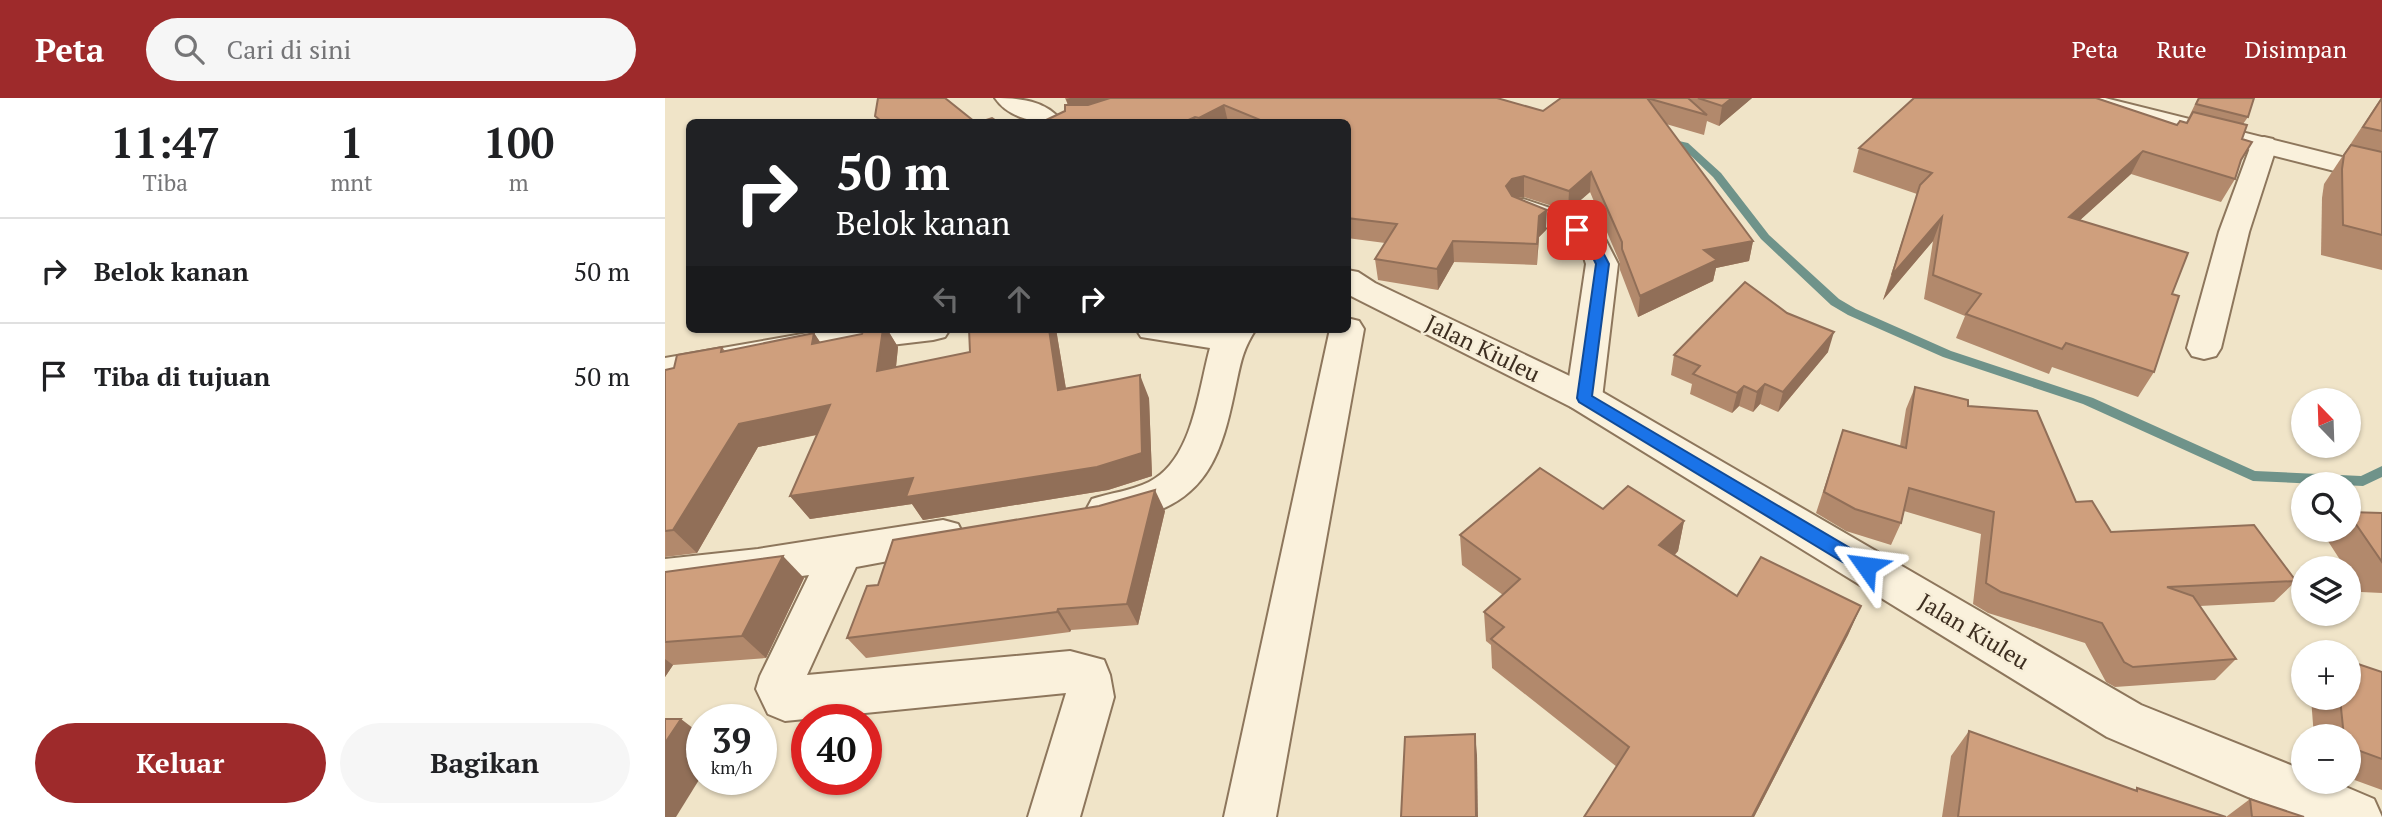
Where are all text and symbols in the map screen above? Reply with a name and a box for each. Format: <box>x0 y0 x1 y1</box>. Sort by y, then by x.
search box <box>146 18 636 81</box>
text: Peta <box>35 28 104 71</box>
icon: search <box>170 30 208 68</box>
text: Cari di sini <box>226 32 351 66</box>
text: Peta <box>2072 33 2118 65</box>
text: Rute <box>2156 33 2206 65</box>
text: Disimpan <box>2244 33 2347 65</box>
text: 11:47 <box>111 114 220 170</box>
text: 1 <box>340 114 363 170</box>
text: 100 <box>483 114 554 170</box>
text: 50 m <box>836 139 950 204</box>
icon: right <box>721 147 812 238</box>
text: Tiba <box>143 167 188 198</box>
text: mnt <box>331 167 373 198</box>
text: m <box>509 167 529 198</box>
pin <box>1547 200 1607 260</box>
text: Belok kanan <box>836 202 1010 244</box>
icon: arrive <box>1558 211 1596 249</box>
icon: right <box>35 252 73 290</box>
text: Belok kanan <box>94 254 249 288</box>
text: 50 m <box>574 254 630 288</box>
icon: left <box>927 280 965 318</box>
icon: ahead <box>1000 280 1038 318</box>
icon: right <box>1073 280 1111 318</box>
street label: Jalan Kiuleu <box>1421 307 1545 389</box>
icon: arrive <box>35 357 73 395</box>
text: Tiba di tujuan <box>94 359 270 393</box>
text: 50 m <box>574 359 630 393</box>
north arrow <box>2291 388 2361 458</box>
map controls <box>2291 388 2361 794</box>
button: search <box>2291 472 2361 542</box>
position arrow <box>1829 529 1903 603</box>
button: layers <box>2291 556 2361 626</box>
street label: Jalan Kiuleu <box>1913 586 2035 676</box>
button: + <box>2291 640 2361 710</box>
speed limit sign: 40 <box>791 704 882 795</box>
text: 39 <box>712 717 751 763</box>
button: Keluar <box>35 723 326 803</box>
button: Bagikan <box>340 723 630 803</box>
button: − <box>2291 724 2361 794</box>
text: km/h <box>711 755 752 779</box>

